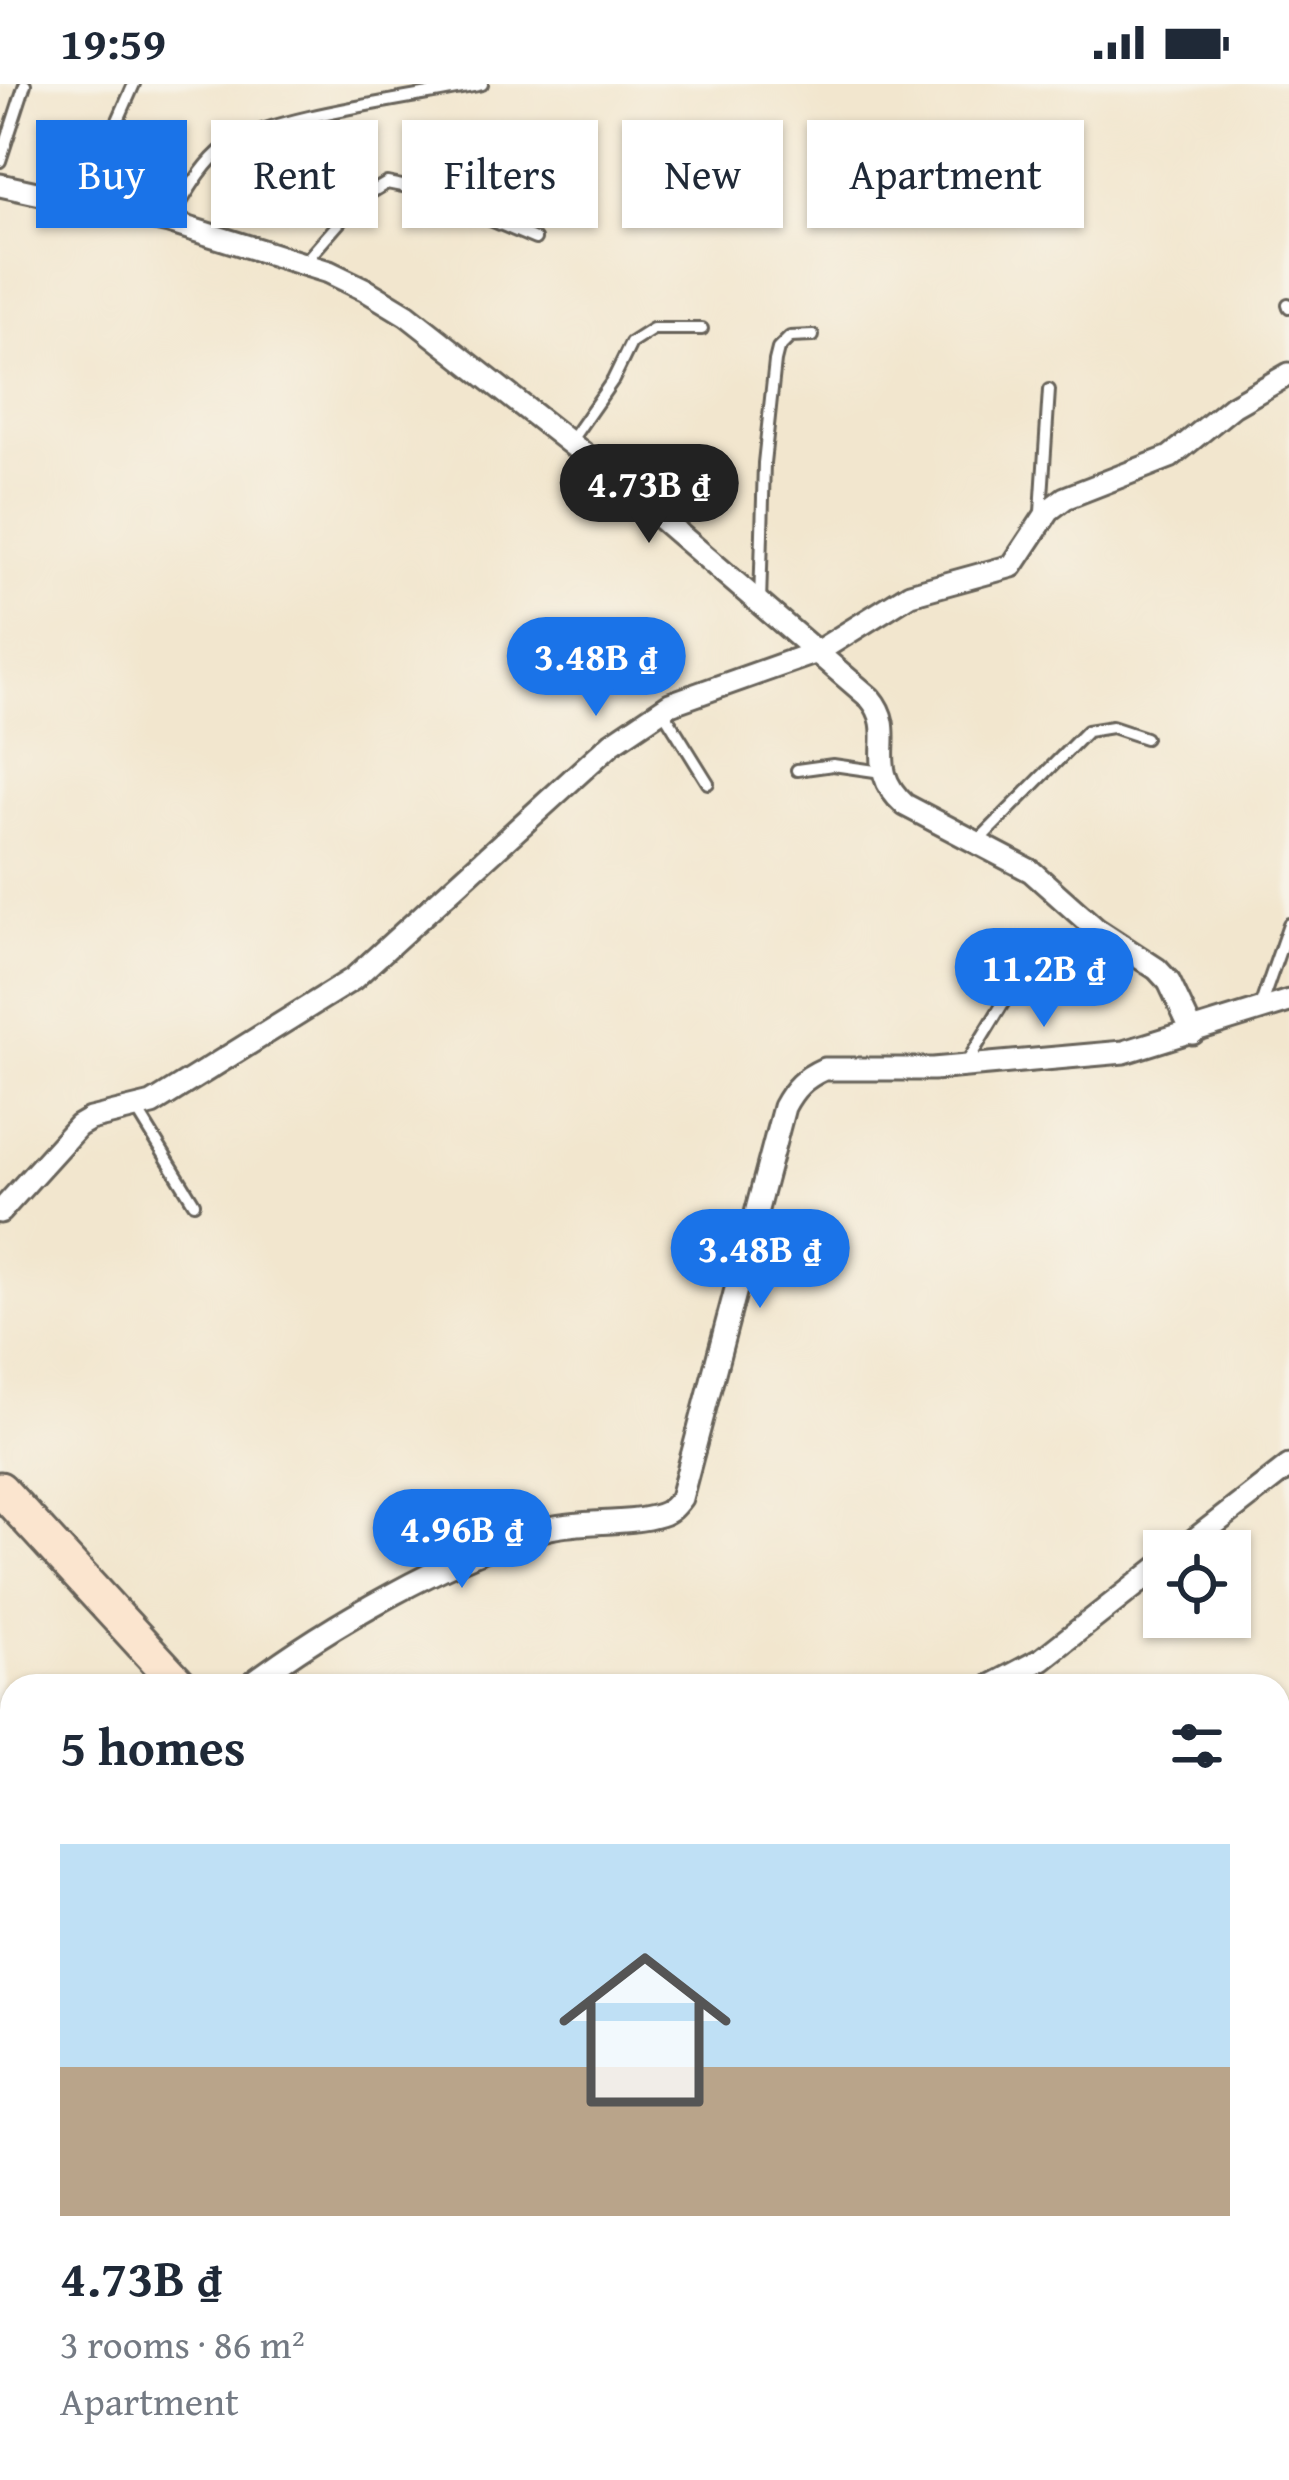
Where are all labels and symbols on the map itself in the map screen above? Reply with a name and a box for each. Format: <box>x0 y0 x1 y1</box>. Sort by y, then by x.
pin: 4.73B ₫ <box>538 444 760 546</box>
pin: 3.48B ₫ <box>485 617 707 719</box>
pin: 11.2B ₫ <box>933 928 1155 1030</box>
pin: 3.48B ₫ <box>649 1209 871 1311</box>
pin: 4.96B ₫ <box>351 1489 573 1591</box>

